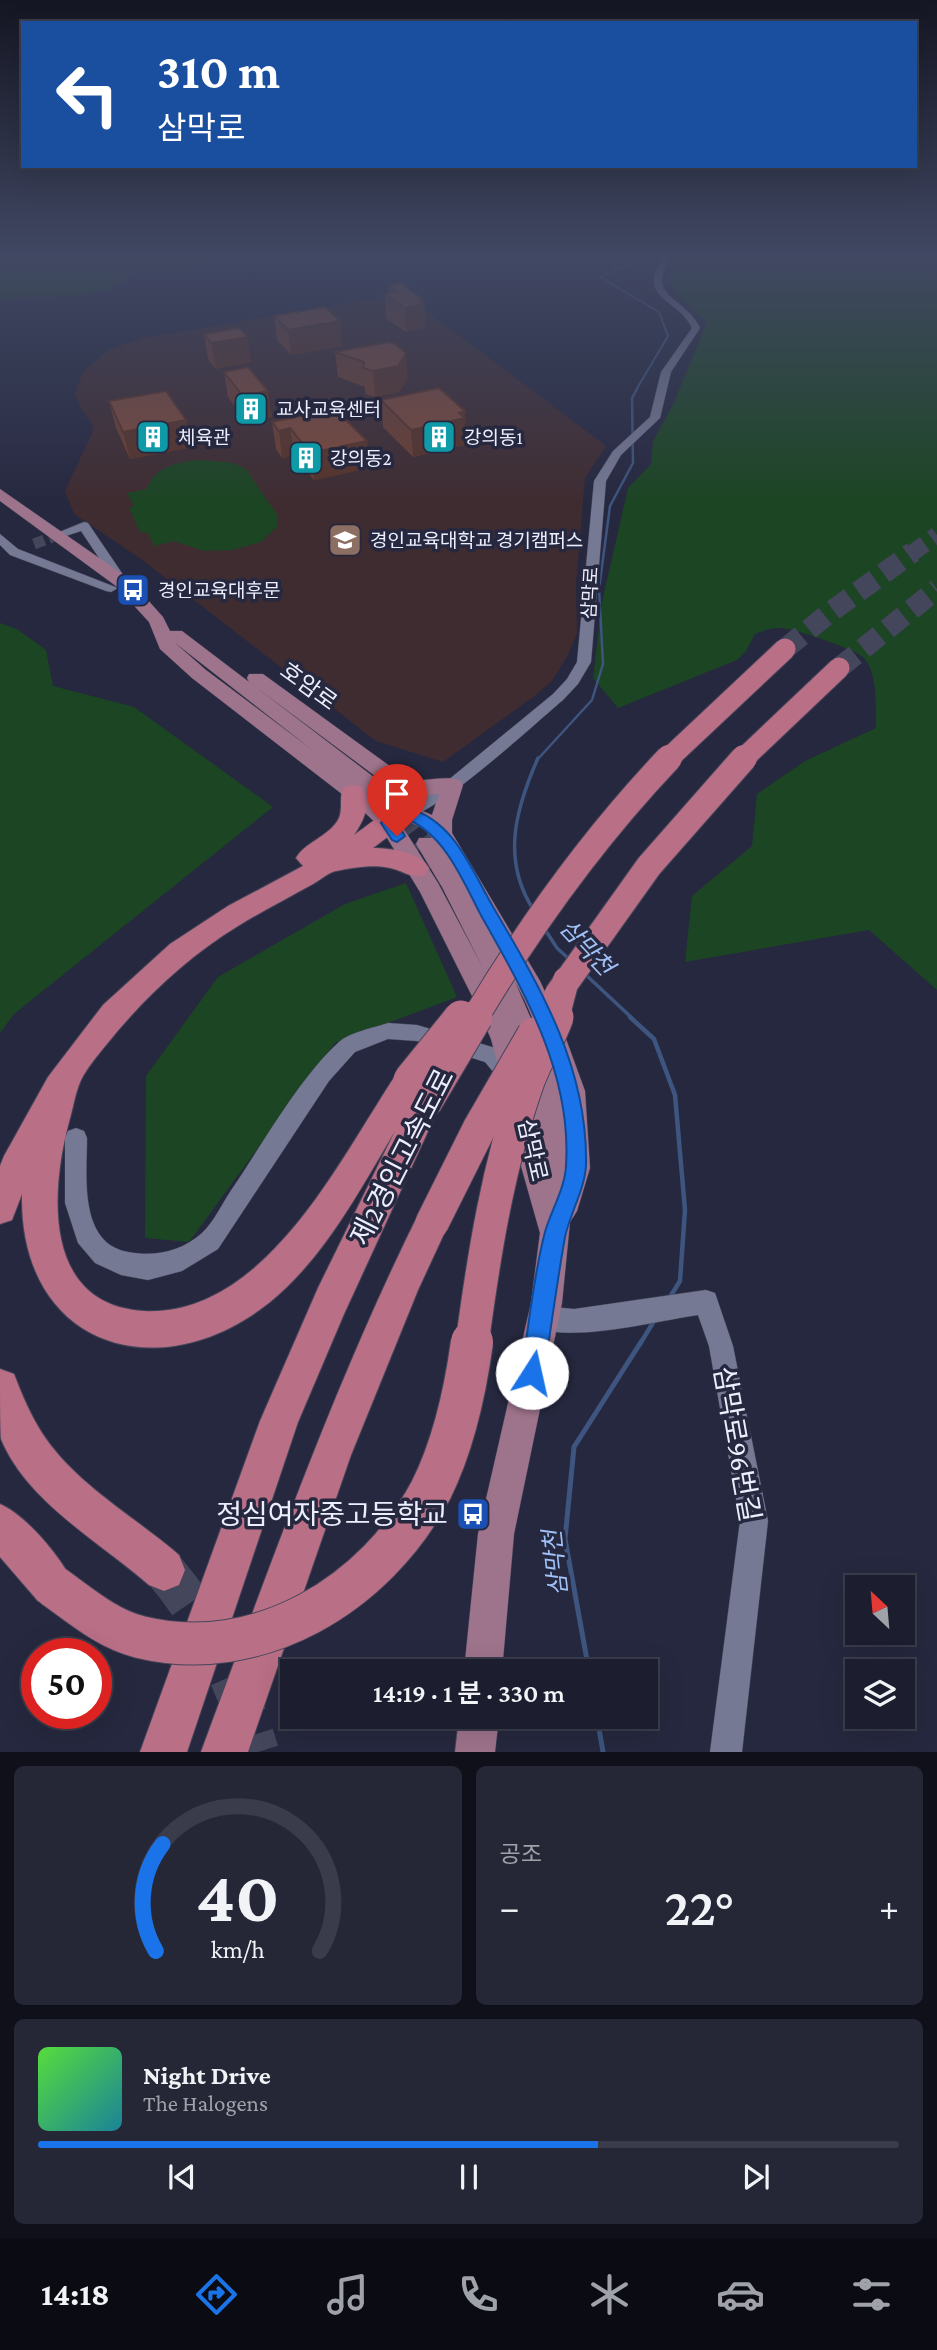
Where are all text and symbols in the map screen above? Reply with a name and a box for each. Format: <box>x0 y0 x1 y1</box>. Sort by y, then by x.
text: 310 m <box>157 44 280 99</box>
icon: left <box>42 49 133 140</box>
text: 삼막로 <box>157 110 245 146</box>
building icon: 교사교육센터 <box>232 390 270 428</box>
place label: 교사교육센터 <box>276 399 381 420</box>
building icon: 체육관 <box>134 418 172 456</box>
building icon: 강의동1 <box>420 418 458 456</box>
place label: 체육관 <box>178 427 230 448</box>
place label: 강의동1 <box>464 427 523 448</box>
building icon: 강의동2 <box>287 439 325 477</box>
place label: 강의동2 <box>330 448 392 469</box>
school or university icon: 경인교육대학교 경기캠퍼스 <box>326 521 364 559</box>
place label: 경인교육대학교 경기캠퍼스 <box>370 530 583 551</box>
street label: 삼막로 <box>578 566 602 620</box>
bus stop icon: 경인교육대후문 <box>114 571 152 609</box>
place label: 경인교육대후문 <box>158 580 280 601</box>
street label: 호암로 <box>276 657 342 715</box>
pin <box>367 764 427 836</box>
icon: arrive <box>378 775 416 813</box>
water label: 삼막천 <box>555 914 621 983</box>
street label: 제2경인고속도로 <box>344 1064 460 1250</box>
street label: 삼막로 <box>513 1116 553 1184</box>
position arrow <box>495 1336 569 1410</box>
street label: 삼막로96번길 <box>708 1364 766 1524</box>
bus stop icon: 정심여자중고등학교 <box>454 1495 492 1533</box>
place label: 정심여자중고등학교 <box>216 1499 448 1530</box>
water label: 삼막천 <box>538 1526 572 1597</box>
north arrow <box>845 1575 915 1645</box>
map controls <box>845 1575 915 1729</box>
speed limit sign: 50 <box>21 1638 112 1729</box>
button: layers <box>845 1659 915 1729</box>
text: 14:19 · 1 분 · 330 m <box>373 1679 565 1708</box>
text: 공조 <box>500 1841 542 1867</box>
text: 40 <box>196 1857 279 1938</box>
text: 22° <box>664 1878 734 1936</box>
text: − <box>500 1886 520 1928</box>
text: + <box>879 1886 899 1928</box>
text: km/h <box>211 1936 265 1963</box>
text: Night Drive <box>143 2061 271 2090</box>
text: The Halogens <box>143 2090 268 2116</box>
icon: previous <box>163 2158 201 2196</box>
icon: pause <box>450 2158 488 2196</box>
icon: next <box>737 2158 775 2196</box>
icon: directions <box>192 2270 241 2319</box>
icon: music <box>323 2270 372 2319</box>
icon: phone <box>454 2270 503 2319</box>
icon: climate <box>585 2270 634 2319</box>
icon: car <box>716 2270 765 2319</box>
icon: filters <box>847 2270 896 2319</box>
text: 14:18 <box>41 2276 110 2312</box>

